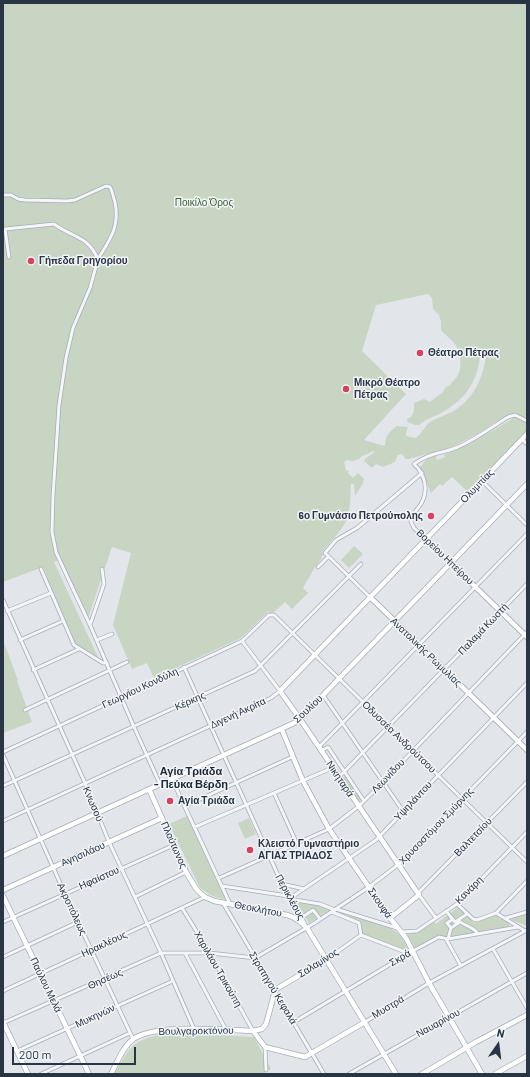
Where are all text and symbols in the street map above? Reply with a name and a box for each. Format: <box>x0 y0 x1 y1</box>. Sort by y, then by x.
park label: Ποικίλο Όρος <box>175 197 233 209</box>
place label: Γήπεδα Γρηγορίου <box>39 255 128 267</box>
marker: Γήπεδα Γρηγορίου <box>26 256 36 266</box>
place label: Θέατρο Πέτρας <box>428 347 499 359</box>
marker: Θέατρο Πέτρας <box>415 348 425 358</box>
place label: Μικρό Θέατρο Πέτρας <box>354 377 420 400</box>
marker: Μικρό Θέατρο Πέτρας <box>341 384 351 394</box>
street label: Ολυμπίας <box>458 466 496 506</box>
place label: 6ο Γυμνάσιο Πετρούπολης <box>299 510 423 522</box>
marker: 6ο Γυμνάσιο Πετρούπολης <box>426 511 436 521</box>
street label: Βορείου Ηπείρου <box>414 527 476 587</box>
street label: Παλαμά Κωστή <box>455 601 511 657</box>
street label: Ανατολικής Ρωμυλίας <box>388 615 464 689</box>
street label: Γεωργίου Κονδύλη <box>100 665 180 711</box>
street label: Κέρκης <box>173 689 207 713</box>
street label: Σουλίου <box>291 693 325 725</box>
street label: Διγενή Ακρίτα <box>208 695 268 731</box>
street label: Οδυσσέα Ανδρούτσου <box>360 699 438 775</box>
street label: Λεωνίδου <box>369 756 407 796</box>
street label: Νικηταρά <box>324 759 356 799</box>
district label: Αγία Τριάδα - Πεύκα Βέρδη <box>154 764 228 790</box>
street label: Υψηλάντου <box>392 779 434 823</box>
street label: Κνωσού <box>80 785 106 823</box>
street label: Χρυσοστόμου Σμύρνης <box>396 785 476 867</box>
place label: Αγία Τριάδα <box>178 795 235 807</box>
marker: Αγία Τριάδα <box>165 796 175 806</box>
street label: Βαλτετσίου <box>452 815 494 859</box>
street label: Πλούτωνος <box>158 820 190 870</box>
place label: Κλειστό Γυμναστήριο ΑΓΙΑΣ ΤΡΙΑΔΟΣ <box>258 838 359 862</box>
street label: Αγησιλάου <box>59 839 107 869</box>
marker: Κλειστό Γυμναστήριο ΑΓΙΑΣ ΤΡΙΑΔΟΣ <box>245 845 255 855</box>
street label: Ηφαίστου <box>77 864 121 892</box>
street label: Περικλέους <box>273 872 307 922</box>
street label: Κανάρη <box>453 874 485 906</box>
street label: Ακροπόλεως <box>55 881 89 937</box>
street label: Σκουφά <box>365 885 395 921</box>
street label: Θεοκλήτου <box>233 899 283 919</box>
street label: Ηρακλέους <box>79 928 129 960</box>
street label: Χαριλάου Τρικούπη <box>191 929 245 1009</box>
street label: Σαλαμίνος <box>295 946 341 980</box>
street label: Σκρά <box>387 947 413 969</box>
street label: Στρατηγού Κεφαλά <box>247 949 299 1027</box>
street label: Παύλου Μελά <box>28 956 64 1014</box>
street label: Θησέως <box>86 966 124 992</box>
street label: Μυστρά <box>370 993 406 1021</box>
street label: Μυκηνών <box>73 1002 117 1030</box>
street label: Ναυαρίνου <box>414 1006 462 1040</box>
street label: Βουλγαροκτόνου <box>158 1024 234 1038</box>
north arrow <box>478 1025 518 1065</box>
text: N <box>496 1026 506 1040</box>
scale bar <box>14 1039 138 1065</box>
text: 200 m <box>19 1047 51 1061</box>

